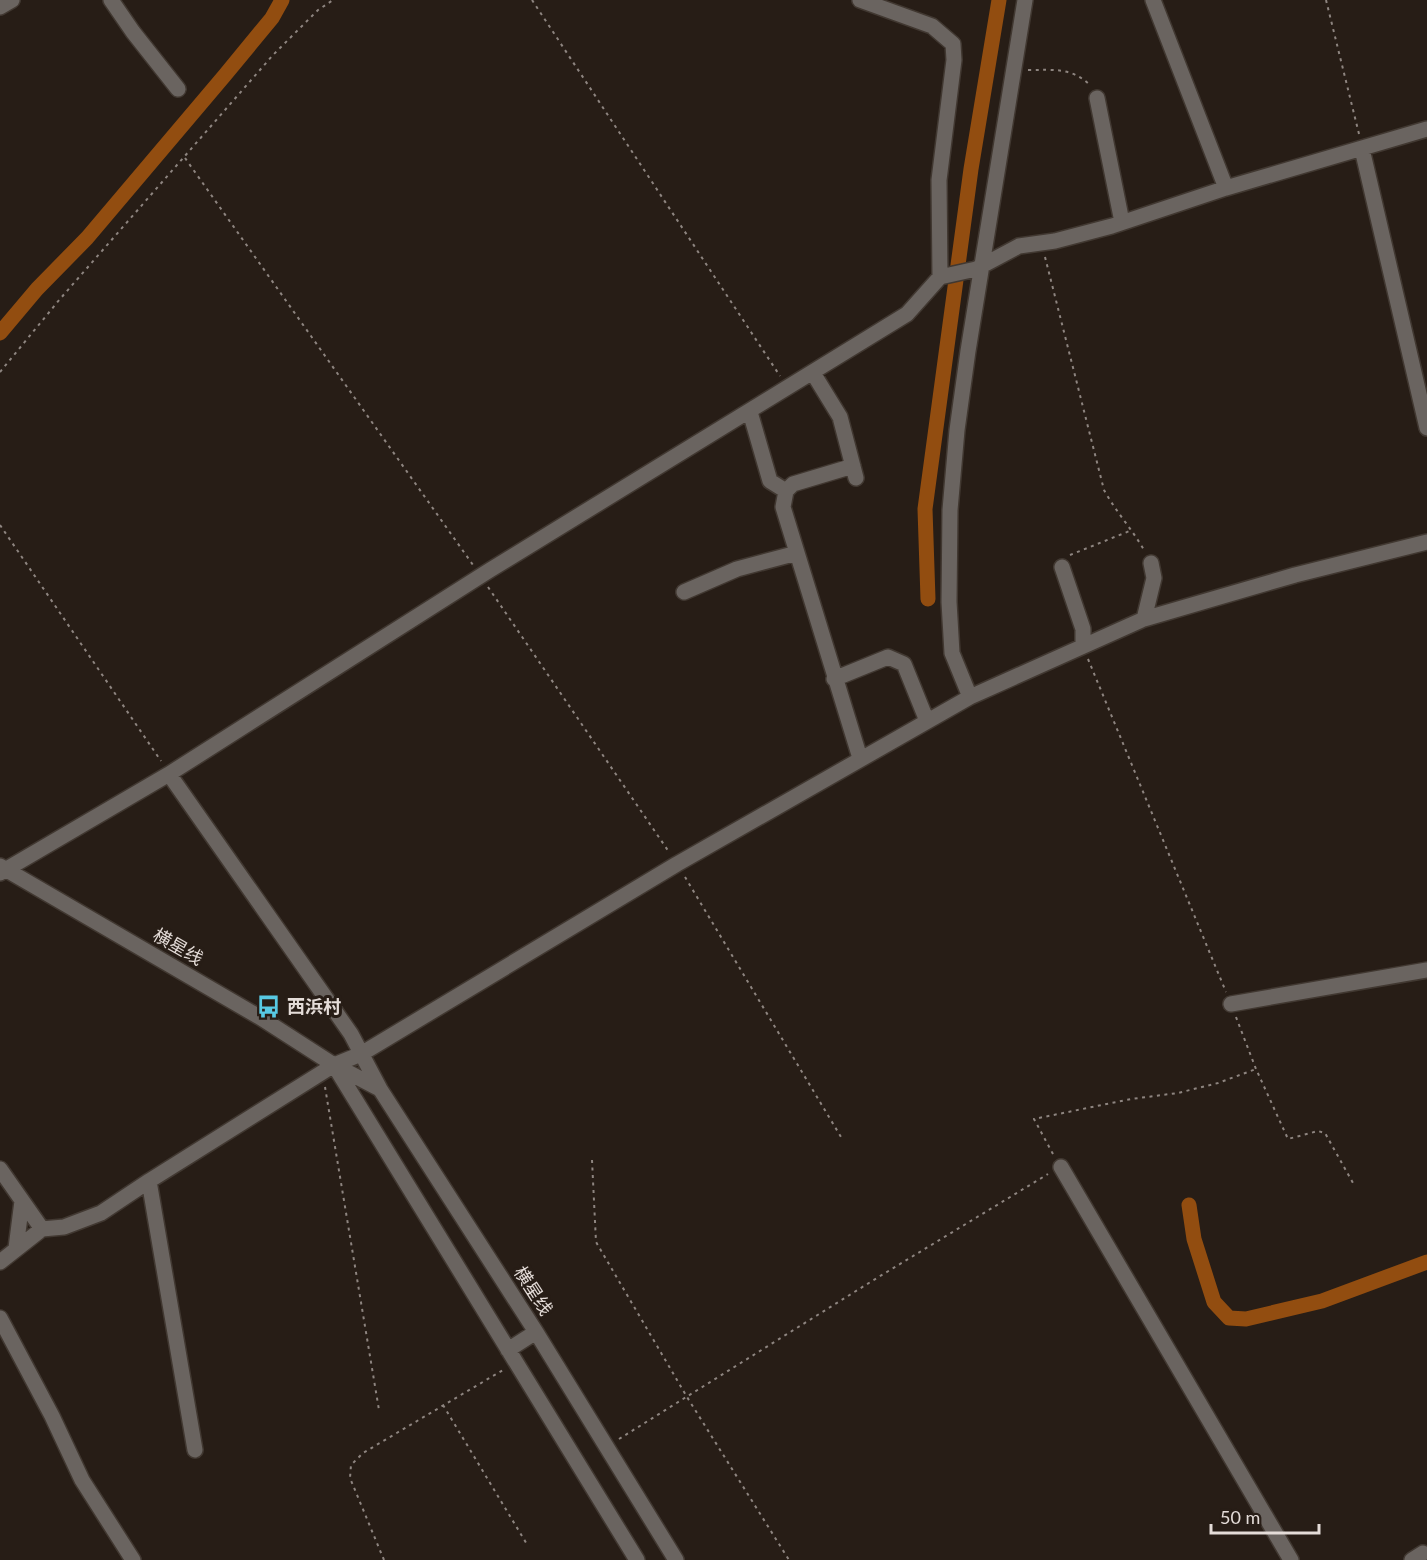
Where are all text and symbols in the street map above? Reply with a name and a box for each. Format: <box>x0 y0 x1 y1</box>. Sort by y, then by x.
street label: 横星线 <box>150 923 207 969</box>
bus stop icon: 西浜村 <box>256 994 282 1020</box>
place label: 西浜村 <box>287 995 341 1017</box>
street label: 横星线 <box>510 1262 558 1319</box>
scale bar <box>1211 1497 1319 1535</box>
text: 50 m <box>1220 1506 1260 1528</box>

